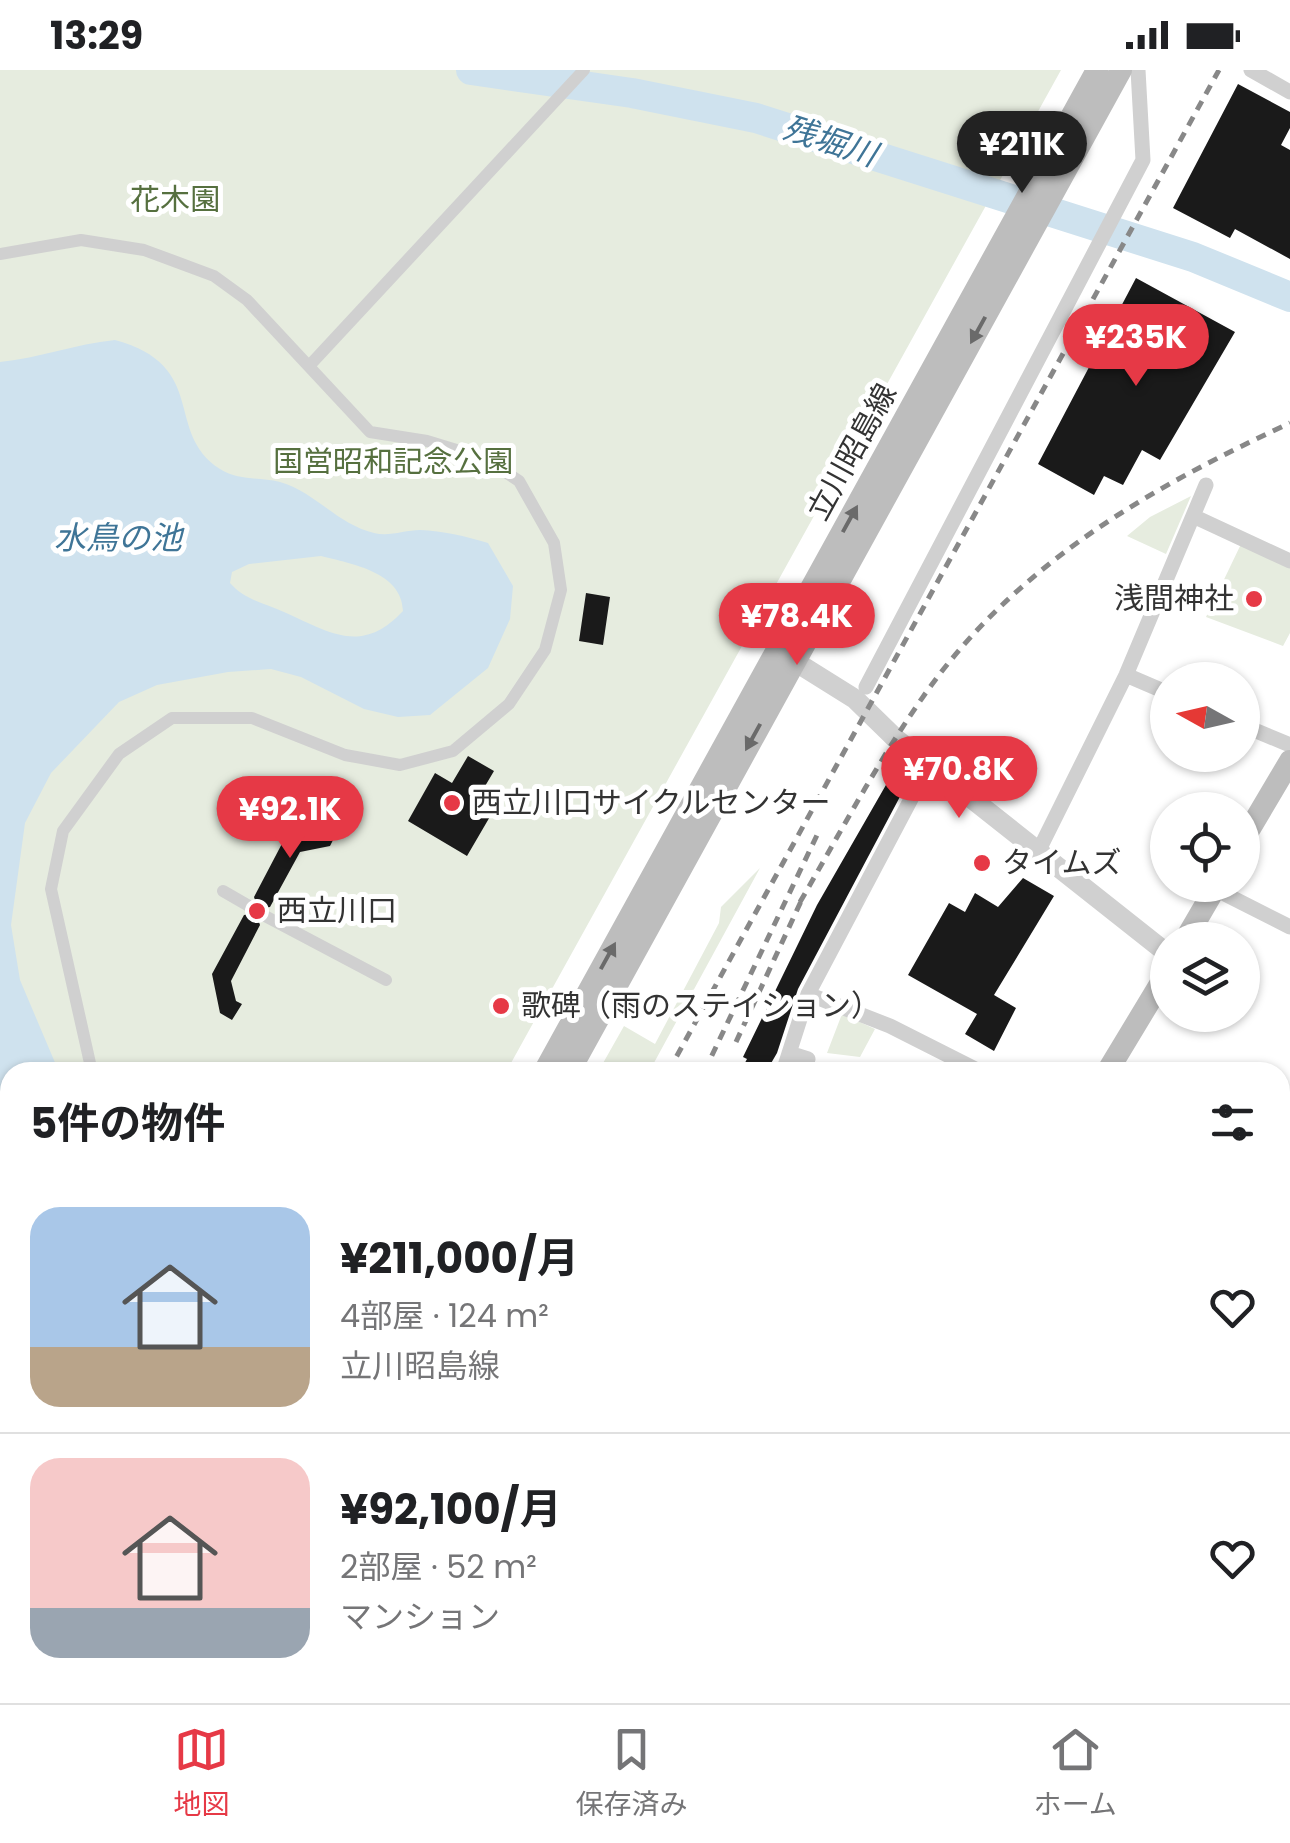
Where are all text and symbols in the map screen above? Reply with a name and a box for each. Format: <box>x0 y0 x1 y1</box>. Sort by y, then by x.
text: 13:29 <box>50 9 143 62</box>
water label: 残堀川 <box>778 104 886 178</box>
pin: ¥211K <box>952 111 1092 196</box>
text: ¥211K <box>979 121 1065 166</box>
park label: 花木園 <box>130 178 220 221</box>
pin: ¥235K <box>1066 304 1206 389</box>
text: ¥235K <box>1085 314 1187 359</box>
one-way arrow <box>969 315 986 344</box>
street label: 立川昭島線 <box>796 376 907 528</box>
park label: 国営昭和記念公園 <box>273 440 513 483</box>
one-way arrow <box>841 505 858 533</box>
water label: 水鳥の池 <box>54 515 185 560</box>
place label: 浅間神社 <box>1114 577 1234 620</box>
pin: ¥78.4K <box>716 583 878 668</box>
marker: 浅間神社 <box>1243 588 1265 610</box>
text: ¥78.4K <box>741 593 853 638</box>
north arrow <box>1150 662 1260 772</box>
map controls <box>1150 662 1260 1032</box>
one-way arrow <box>745 723 763 751</box>
pin: ¥70.8K <box>878 736 1040 821</box>
text: ¥70.8K <box>903 746 1015 791</box>
pin: ¥92.1K <box>209 776 371 861</box>
place label: 西立川口サイクルセンター <box>472 781 831 824</box>
text: ¥92.1K <box>239 786 341 831</box>
marker: 西立川口サイクルセンター <box>441 792 463 814</box>
button: locate <box>1150 792 1260 902</box>
place label: タイムズ <box>1002 841 1121 884</box>
marker: タイムズ <box>971 852 993 874</box>
place label: 西立川口 <box>277 889 397 932</box>
marker: 西立川口 <box>246 900 268 922</box>
button: layers <box>1150 922 1260 1032</box>
one-way arrow <box>599 942 616 971</box>
place label: 歌碑（雨のステイション） <box>521 984 881 1027</box>
marker: 歌碑（雨のステイション） <box>490 995 512 1017</box>
text: 5件の物件 <box>30 1094 225 1153</box>
icon: filters <box>1205 1095 1260 1150</box>
text: ¥211,000/月 <box>340 1229 579 1288</box>
icon: home <box>110 1247 230 1367</box>
icon: heart <box>1205 1280 1260 1335</box>
text: 4部屋 · 124 m² <box>340 1293 549 1338</box>
text: 立川昭島線 <box>340 1343 500 1388</box>
text: ¥92,100/月 <box>340 1480 562 1539</box>
icon: home <box>110 1498 230 1618</box>
icon: heart <box>1205 1531 1260 1586</box>
text: 2部屋 · 52 m² <box>340 1544 537 1589</box>
text: マンション <box>340 1594 500 1639</box>
tab: 地図 <box>173 1722 229 1826</box>
tab: 保存済み <box>575 1722 687 1826</box>
tab: ホーム <box>1034 1722 1117 1826</box>

